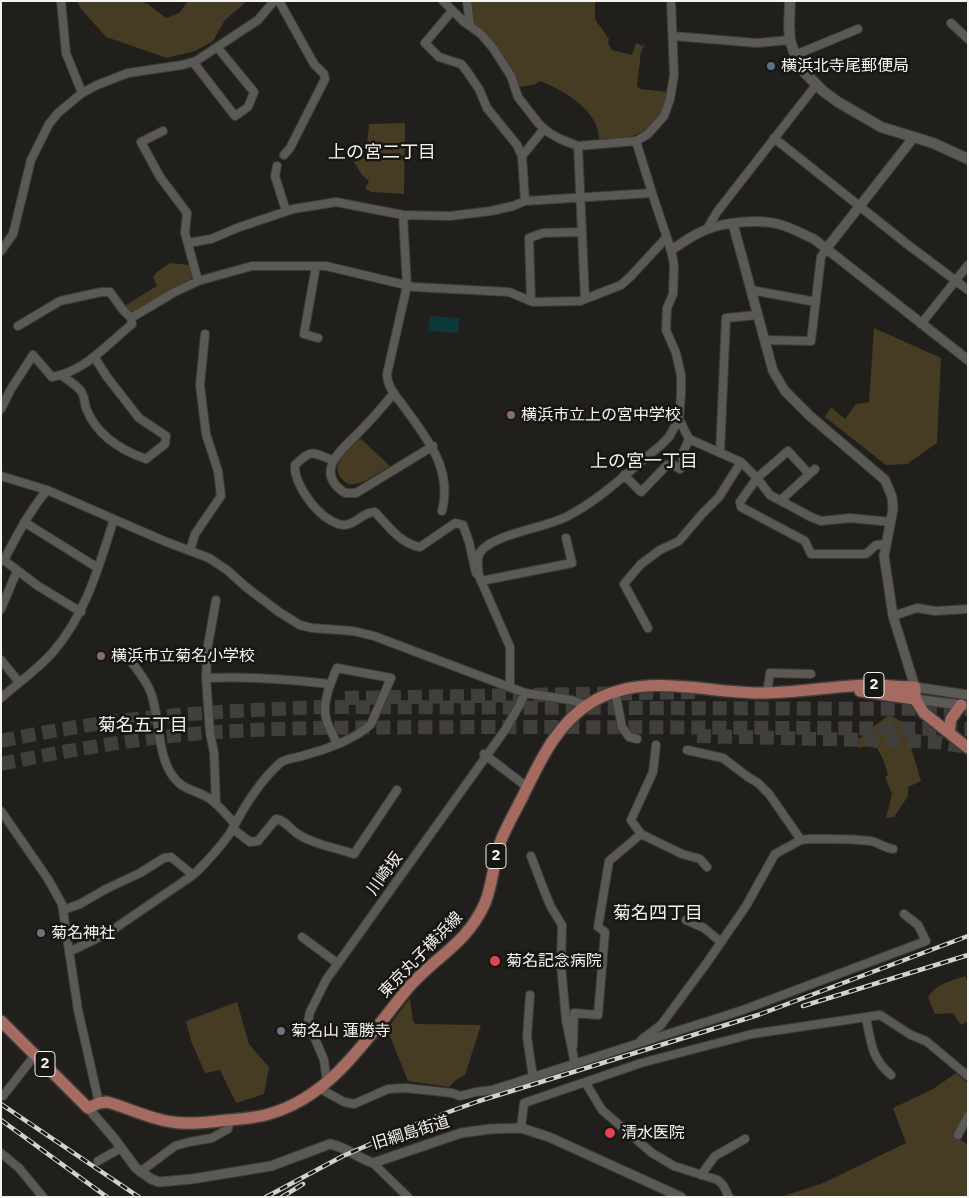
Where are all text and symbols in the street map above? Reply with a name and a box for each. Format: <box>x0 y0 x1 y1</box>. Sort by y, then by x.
place label: 横浜北寺尾郵便局 <box>781 56 909 76</box>
marker: 横浜北寺尾郵便局 <box>765 60 777 72</box>
district label: 上の宮二丁目 <box>328 142 436 164</box>
place label: 横浜市立上の宮中学校 <box>521 405 681 425</box>
marker: 横浜市立上の宮中学校 <box>505 409 517 421</box>
district label: 上の宮一丁目 <box>590 451 698 473</box>
place label: 横浜市立菊名小学校 <box>111 646 255 666</box>
marker: 横浜市立菊名小学校 <box>95 650 107 662</box>
road number: 2 <box>864 672 884 698</box>
district label: 菊名五丁目 <box>98 715 188 737</box>
road number: 2 <box>486 844 506 868</box>
street label: 川崎坂 <box>363 849 407 899</box>
district label: 菊名四丁目 <box>613 903 703 925</box>
street label: 東京丸子横浜線 <box>375 908 467 1002</box>
place label: 菊名神社 <box>51 923 115 943</box>
marker: 菊名神社 <box>35 927 47 939</box>
place label: 菊名記念病院 <box>506 951 602 971</box>
marker: 菊名記念病院 <box>488 954 502 968</box>
place label: 菊名山 蓮勝寺 <box>291 1021 391 1041</box>
marker: 菊名山 蓮勝寺 <box>275 1025 287 1037</box>
road number: 2 <box>35 1052 55 1076</box>
street label: 旧綱島街道 <box>370 1112 452 1154</box>
place label: 清水医院 <box>621 1123 685 1143</box>
marker: 清水医院 <box>603 1126 617 1140</box>

